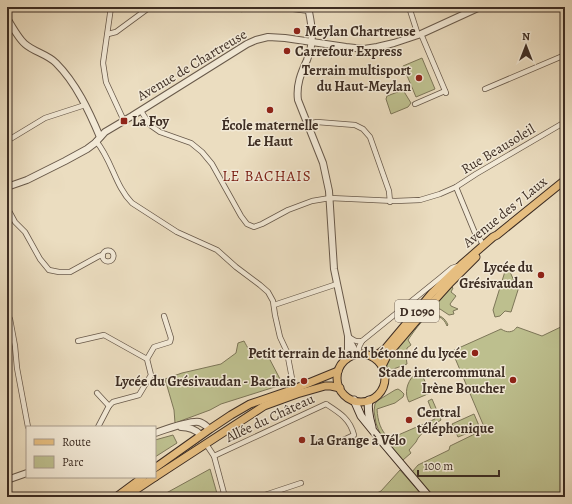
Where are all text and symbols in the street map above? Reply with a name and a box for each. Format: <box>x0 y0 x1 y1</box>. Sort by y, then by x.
place label: Meylan Chartreuse <box>305 22 416 41</box>
street label: Avenue de Chartreuse <box>133 25 250 106</box>
marker: Meylan Chartreuse <box>292 26 302 36</box>
north arrow <box>506 26 546 66</box>
text: N <box>522 29 530 44</box>
place label: Carrefour Express <box>295 42 403 61</box>
marker: Carrefour Express <box>282 46 292 56</box>
place label: Terrain multisport du Haut-Meylan <box>302 61 411 96</box>
marker: Terrain multisport du Haut-Meylan <box>414 73 424 83</box>
marker: École maternelle Le Haut <box>265 105 275 115</box>
place label: La Foy <box>132 112 169 131</box>
marker: La Foy <box>119 116 129 126</box>
place label: École maternelle Le Haut <box>221 116 319 151</box>
street label: Rue Beausoleil <box>458 119 539 179</box>
district label: LE BACHAIS <box>222 166 312 186</box>
street label: Avenue des 7 Laux <box>458 172 551 252</box>
place label: Lycée du Grésivaudan <box>459 258 533 293</box>
marker: Lycée du Grésivaudan <box>536 270 546 280</box>
road number: D 1090 <box>395 300 439 322</box>
place label: Petit terrain de hand bétonné du lycée <box>248 344 468 363</box>
marker: Petit terrain de hand bétonné du lycée <box>470 348 480 358</box>
place label: Stade intercommunal Irène Boucher <box>378 363 505 398</box>
place label: Lycée du Grésivaudan - Bachais <box>115 372 296 391</box>
marker: Stade intercommunal Irène Boucher <box>508 375 518 385</box>
marker: Lycée du Grésivaudan - Bachais <box>299 376 309 386</box>
street label: Allée du Château <box>222 389 318 447</box>
place label: Central téléphonique <box>417 403 494 438</box>
marker: Central téléphonique <box>404 415 414 425</box>
legend <box>26 426 156 478</box>
place label: La Grange à Vélo <box>310 431 406 450</box>
text: Route <box>62 434 91 450</box>
marker: La Grange à Vélo <box>297 435 307 445</box>
scale bar <box>418 452 499 478</box>
text: Parc <box>62 454 84 470</box>
text: 100 m <box>424 458 453 474</box>

